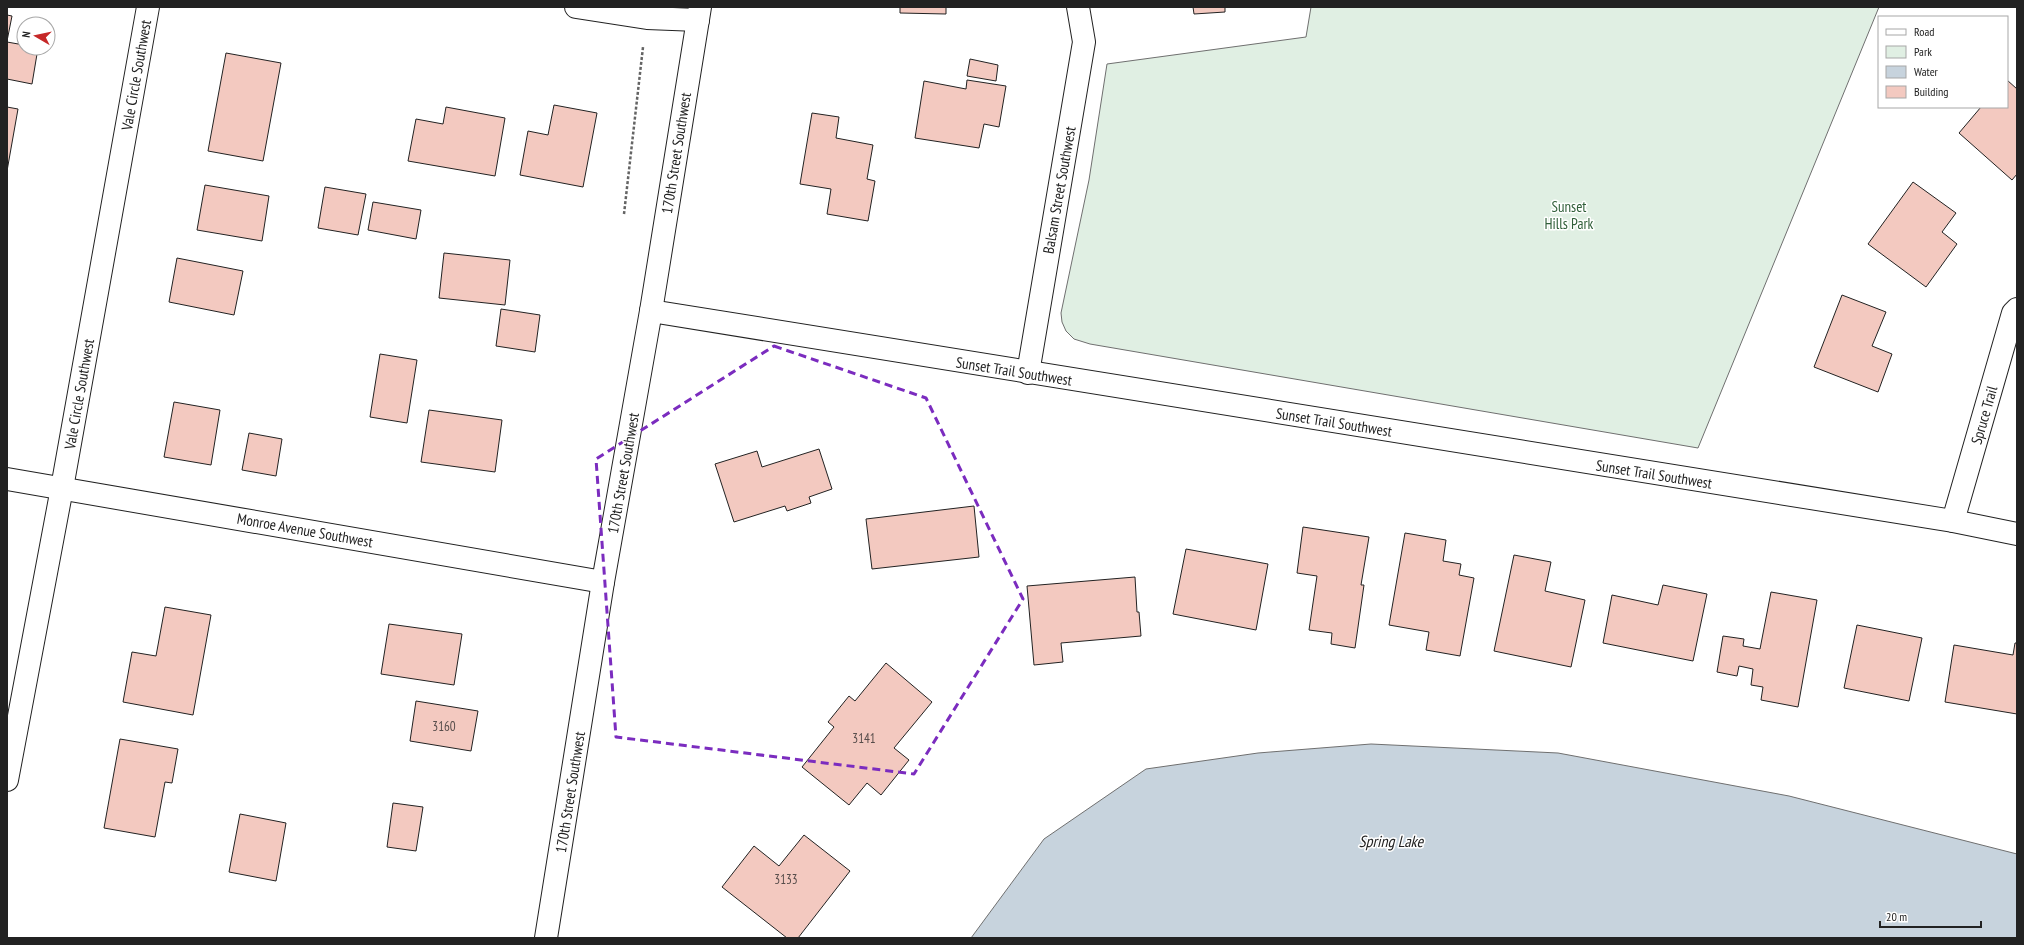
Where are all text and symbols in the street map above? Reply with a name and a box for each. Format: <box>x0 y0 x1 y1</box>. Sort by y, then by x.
north arrow <box>16 16 56 56</box>
legend <box>1878 16 2008 108</box>
street label: Vale Circle Southwest <box>117 18 155 133</box>
text: Road <box>1914 24 1934 39</box>
text: N <box>19 30 34 38</box>
text: Park <box>1914 44 1932 59</box>
text: Water <box>1914 64 1939 79</box>
text: Building <box>1914 84 1949 99</box>
street label: 170th Street Southwest <box>657 91 695 215</box>
street label: Balsam Street Southwest <box>1038 125 1080 255</box>
park label: Sunset Hills Park <box>1545 197 1594 233</box>
street label: Vale Circle Southwest <box>60 337 98 452</box>
street label: Sunset Trail Southwest <box>955 352 1073 390</box>
street label: Spruce Trail <box>1967 383 2002 446</box>
street label: Sunset Trail Southwest <box>1275 403 1393 441</box>
street label: 170th Street Southwest <box>603 411 643 535</box>
street label: Sunset Trail Southwest <box>1595 455 1713 493</box>
street label: Monroe Avenue Southwest <box>236 509 374 551</box>
house number: 3160 <box>432 718 456 735</box>
street label: 170th Street Southwest <box>551 730 589 854</box>
house number: 3141 <box>852 730 876 747</box>
water label: Spring Lake <box>1359 831 1425 851</box>
house number: 3133 <box>774 871 798 888</box>
scale bar <box>1880 903 1981 929</box>
text: 20 m <box>1886 909 1907 924</box>

